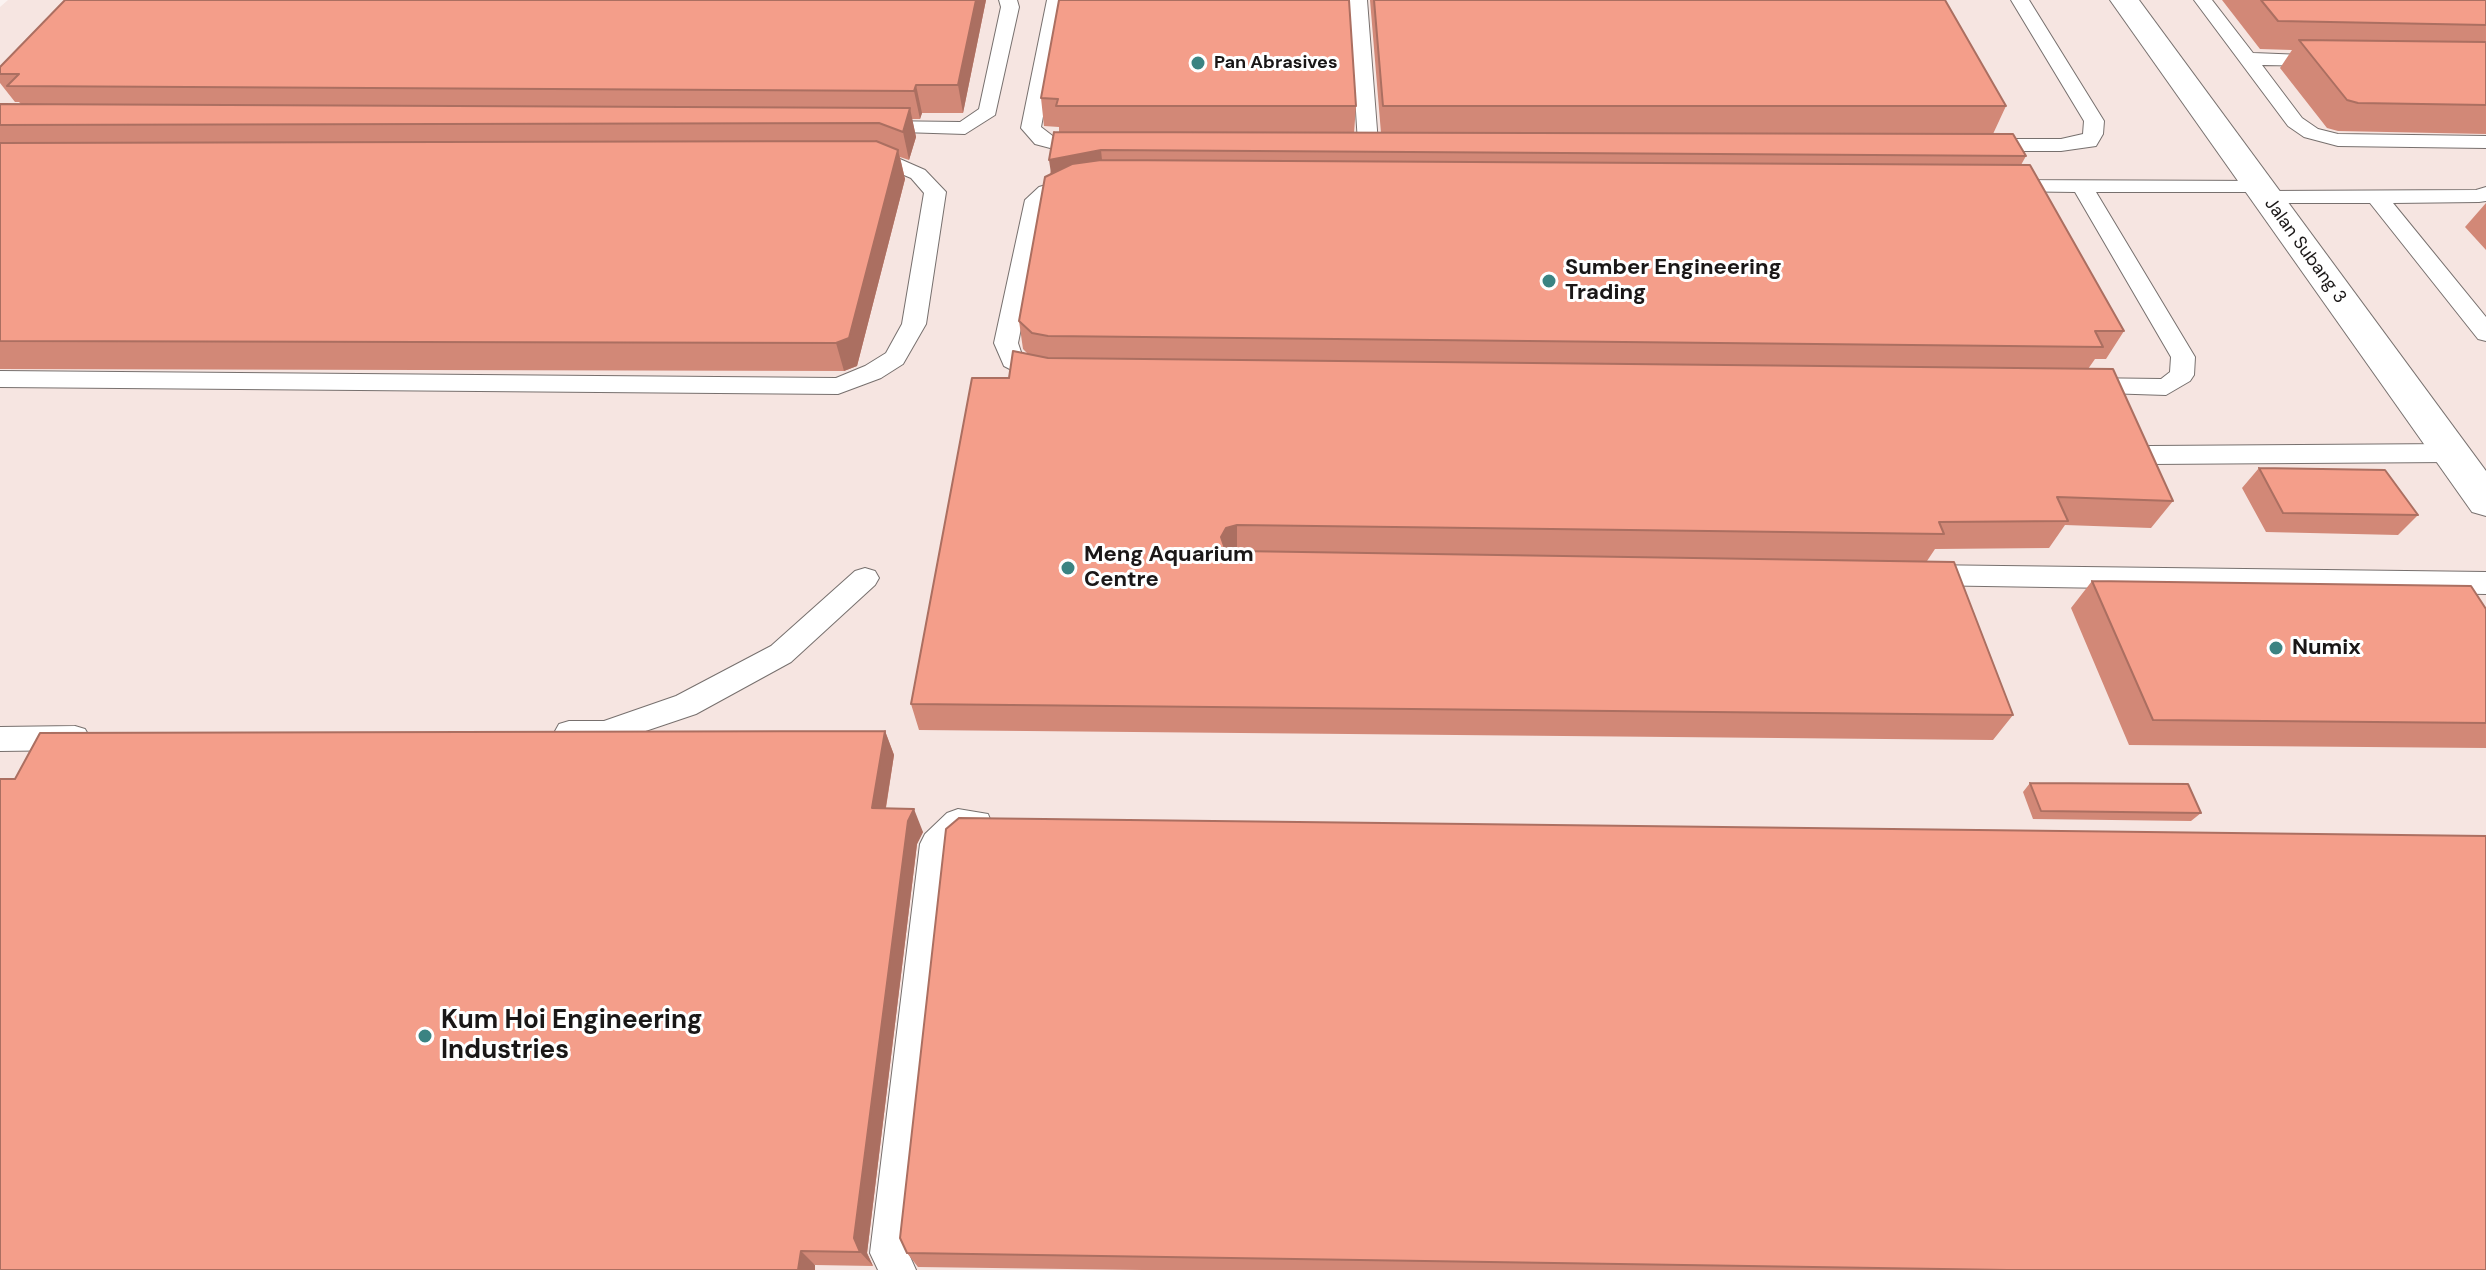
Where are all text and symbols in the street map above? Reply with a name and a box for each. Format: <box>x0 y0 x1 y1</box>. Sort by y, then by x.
place label: Pan Abrasives <box>1214 52 1337 74</box>
marker: Pan Abrasives <box>1189 54 1207 72</box>
street label: Jalan Subang 3 <box>2259 194 2351 308</box>
place label: Sumber Engineering Trading <box>1565 255 1782 306</box>
marker: Sumber Engineering Trading <box>1540 272 1558 290</box>
place label: Meng Aquarium Centre <box>1084 542 1254 594</box>
marker: Meng Aquarium Centre <box>1059 559 1077 577</box>
place label: Numix <box>2292 635 2361 661</box>
marker: Numix <box>2267 639 2285 657</box>
place label: Kum Hoi Engineering Industries <box>441 1005 703 1066</box>
marker: Kum Hoi Engineering Industries <box>416 1027 434 1045</box>

